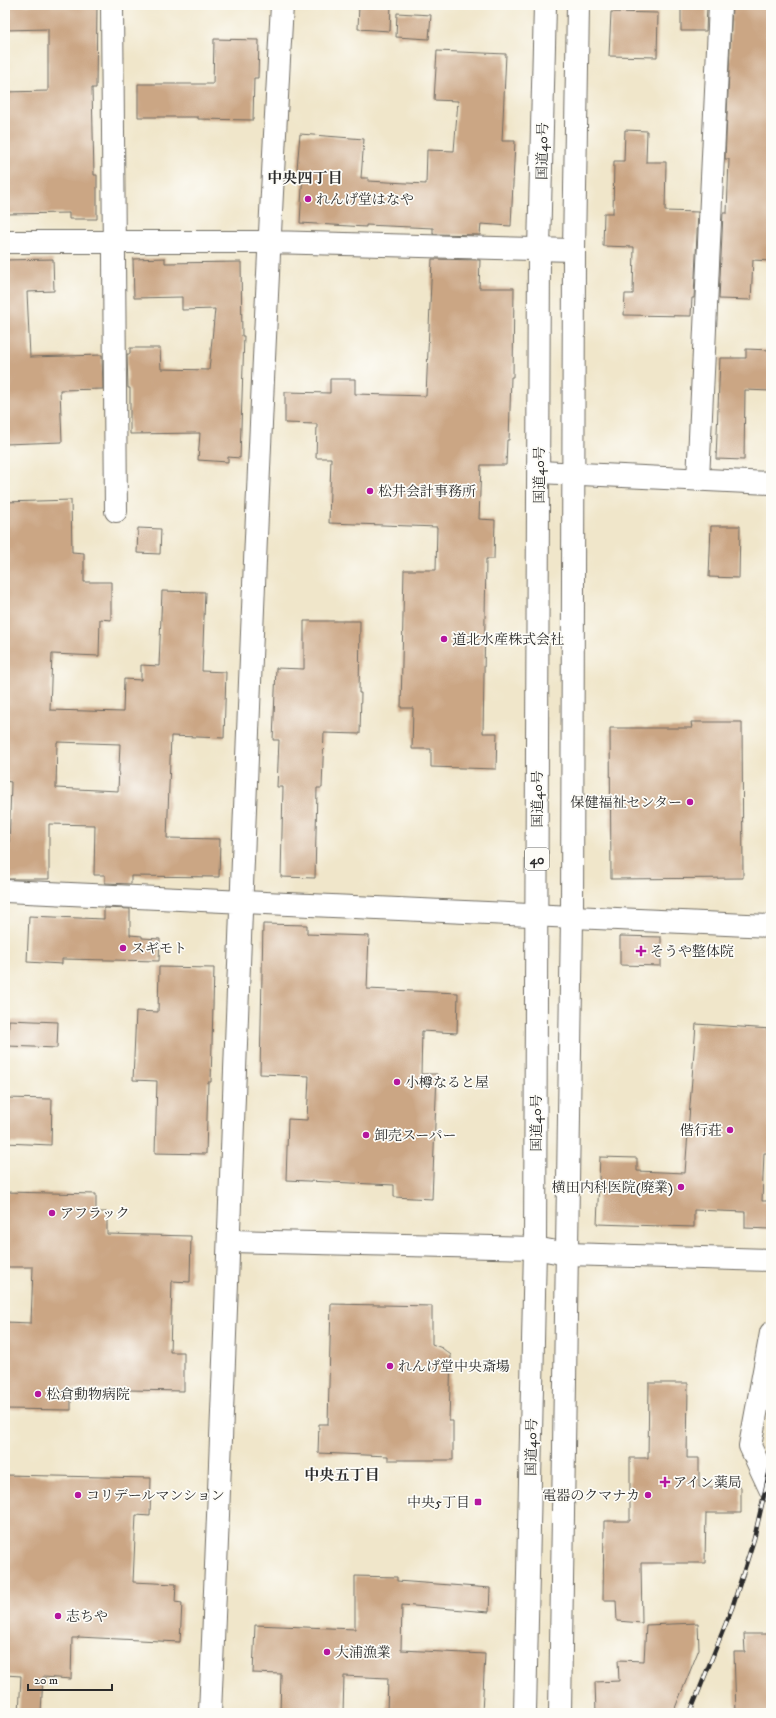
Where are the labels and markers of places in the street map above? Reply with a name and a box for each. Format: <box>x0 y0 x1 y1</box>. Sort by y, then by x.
place label: れんげ堂はなや <box>316 191 414 209</box>
marker: れんげ堂はなや <box>303 194 313 204</box>
place label: 松井会計事務所 <box>378 483 476 501</box>
marker: 松井会計事務所 <box>365 486 375 496</box>
place label: 道北水産株式会社 <box>452 631 564 649</box>
marker: 道北水産株式会社 <box>439 634 449 644</box>
place label: 保健福祉センター <box>571 794 682 812</box>
marker: 保健福祉センター <box>685 797 695 807</box>
place label: スギモト <box>131 940 187 958</box>
marker: スギモト <box>118 943 128 953</box>
place label: そうや整体院 <box>650 943 734 961</box>
marker: そうや整体院 <box>635 945 647 957</box>
place label: 小樽なると屋 <box>405 1074 489 1092</box>
marker: 小樽なると屋 <box>392 1077 402 1087</box>
place label: 偕行荘 <box>680 1122 722 1140</box>
marker: 偕行荘 <box>725 1125 735 1135</box>
place label: 卸売スーパー <box>374 1127 457 1145</box>
marker: 卸売スーパー <box>361 1130 371 1140</box>
place label: 横田内科医院(廃業) <box>552 1179 673 1197</box>
marker: 横田内科医院(廃業) <box>676 1182 686 1192</box>
place label: アフラック <box>60 1205 130 1223</box>
marker: アフラック <box>47 1208 57 1218</box>
place label: れんげ堂中央斎場 <box>398 1358 510 1376</box>
marker: れんげ堂中央斎場 <box>385 1361 395 1371</box>
place label: 松倉動物病院 <box>46 1386 130 1404</box>
marker: 松倉動物病院 <box>33 1389 43 1399</box>
place label: アイン薬局 <box>673 1474 742 1492</box>
marker: アイン薬局 <box>660 1477 670 1487</box>
place label: コリデールマンション <box>86 1487 225 1505</box>
place label: 電器のクマナカ <box>542 1487 640 1505</box>
marker: コリデールマンション <box>73 1490 83 1500</box>
marker: 電器のクマナカ <box>643 1490 653 1500</box>
place label: 中央5丁目 <box>407 1494 470 1512</box>
marker: 中央5丁目 <box>473 1497 483 1507</box>
place label: 志ちや <box>66 1608 108 1626</box>
marker: 志ちや <box>53 1611 63 1621</box>
place label: 大浦漁業 <box>335 1644 391 1662</box>
marker: 大浦漁業 <box>322 1647 332 1657</box>

